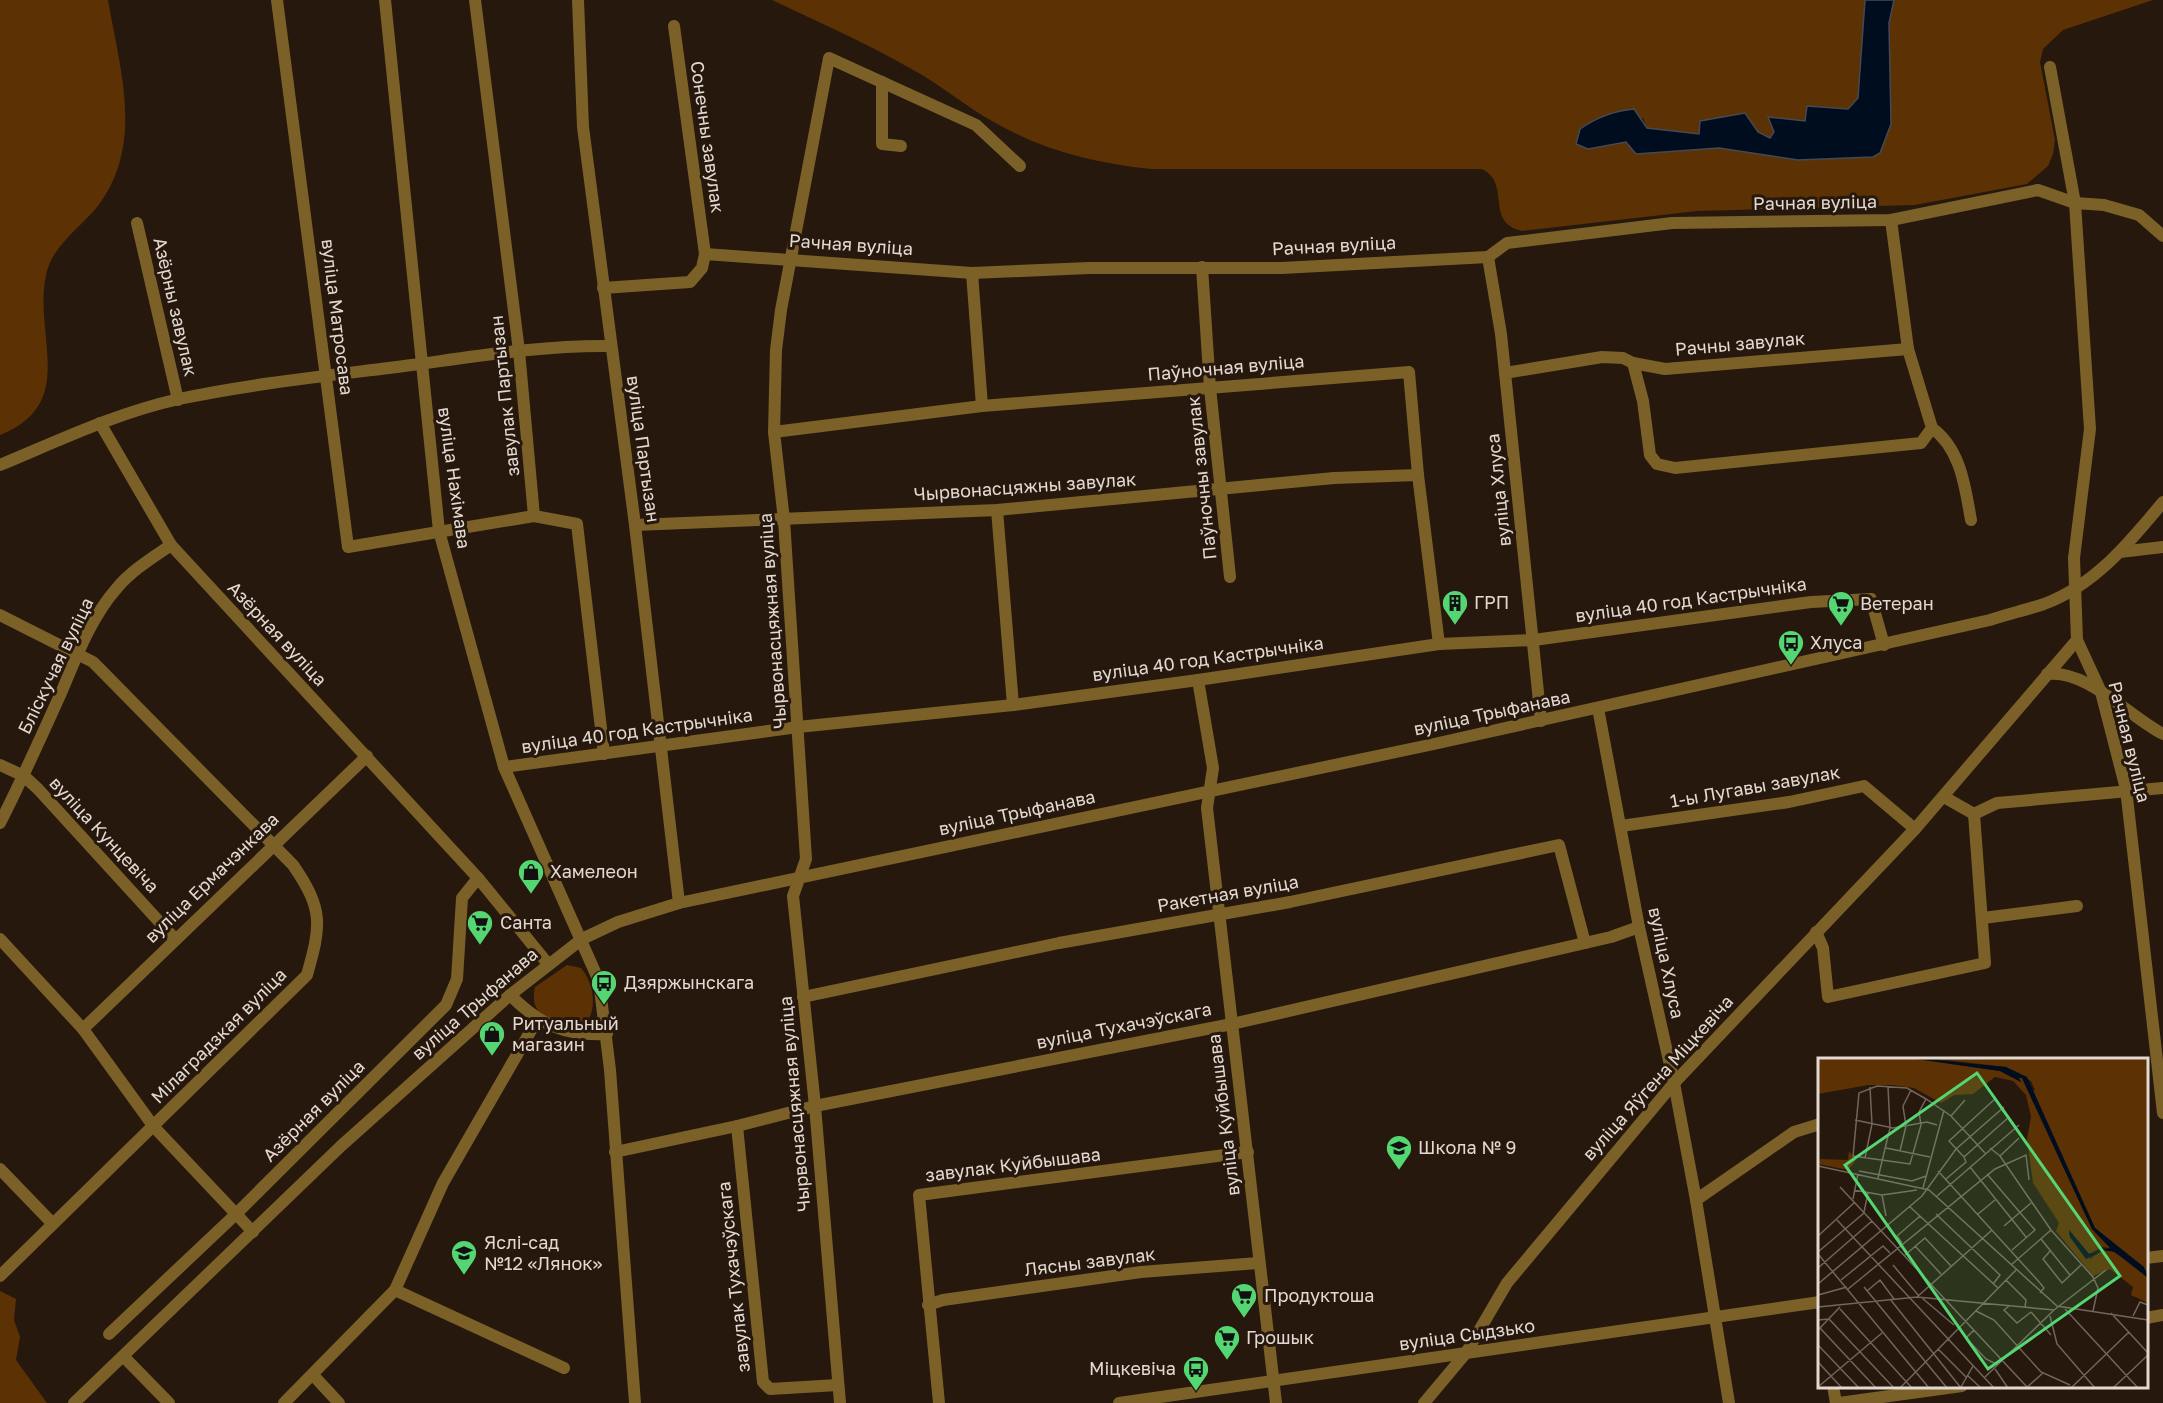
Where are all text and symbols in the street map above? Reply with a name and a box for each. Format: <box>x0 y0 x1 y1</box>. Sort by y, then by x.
street label: Сонечны завулак <box>686 59 730 214</box>
street label: Рачная вуліца <box>1753 190 1877 214</box>
street label: Рачная вуліца <box>788 229 914 259</box>
street label: Рачная вуліца <box>1271 231 1397 259</box>
street label: Азёрны завулак <box>149 235 203 378</box>
street label: вуліца Матросава <box>317 237 359 396</box>
street label: завулак Партызан <box>485 314 523 478</box>
street label: Рачны завулак <box>1674 326 1806 360</box>
street label: Паўночная вуліца <box>1147 349 1305 385</box>
street label: вуліца Партызан <box>623 374 665 524</box>
street label: Паўночны завулак <box>1181 395 1221 561</box>
street label: вуліца Нахімава <box>434 406 476 550</box>
street label: вуліца Хлуса <box>1481 433 1515 548</box>
street label: Чырвонасцяжны завулак <box>913 467 1137 505</box>
street label: Чырвонасцяжная вуліца <box>753 512 791 730</box>
street label: вуліца 40 год Кастрычніка <box>1574 572 1808 626</box>
street label: Азёрная вуліца <box>224 576 332 690</box>
building icon: ГРП <box>1440 588 1470 626</box>
supermarket icon: Ветеран <box>1826 589 1856 627</box>
place label: ГРП <box>1474 591 1509 613</box>
place label: Ветеран <box>1860 592 1934 614</box>
street label: Бліскучая вуліца <box>13 594 98 737</box>
bus stop icon: Хлуса <box>1776 628 1806 666</box>
street label: вуліца 40 год Кастрычніка <box>1091 631 1325 685</box>
place label: Хлуса <box>1810 631 1862 653</box>
street label: Рачная вуліца <box>2104 679 2156 805</box>
street label: вуліца Трыфанава <box>1411 685 1572 739</box>
street label: вуліца 40 год Кастрычніка <box>520 703 754 757</box>
street label: 1-ы Лугавы завулак <box>1668 760 1842 812</box>
street label: вуліца Кунцевіча <box>45 772 164 897</box>
street label: вуліца Трыфанава <box>936 785 1097 839</box>
street label: вуліца Ермачэнкава <box>140 808 283 947</box>
shop icon: Хамелеон <box>516 857 546 895</box>
place label: Хамелеон <box>550 860 638 882</box>
street label: Ракетная вуліца <box>1155 870 1300 916</box>
street label: вуліца Хлуса <box>1644 905 1690 1021</box>
supermarket icon: Санта <box>465 908 495 946</box>
place label: Санта <box>500 911 552 933</box>
street label: вуліца Трыфанава <box>407 943 542 1064</box>
street label: Мілаградзкая вуліца <box>146 963 291 1108</box>
bus stop icon: Дзяржынскага <box>589 968 619 1006</box>
place label: Дзяржынскага <box>624 971 754 993</box>
street label: вуліца Яўгена Міцкевіча <box>1577 990 1737 1164</box>
street label: Чырвонасцяжная вуліца <box>774 995 814 1213</box>
street label: вуліца Тухачэўскага <box>1034 997 1213 1053</box>
place label: Ритуальный магазин <box>512 1012 619 1055</box>
shop icon: Ритуальный магазин <box>477 1019 507 1057</box>
street label: вуліца Куйбышава <box>1202 1033 1244 1197</box>
street label: Азёрная вуліца <box>258 1055 369 1166</box>
inset map <box>1818 1058 2148 1388</box>
school or university icon: Школа № 9 <box>1384 1133 1414 1171</box>
place label: Школа № 9 <box>1418 1136 1516 1158</box>
street label: завулак Куйбышава <box>924 1142 1102 1186</box>
street label: завулак Тухачэўскага <box>712 1180 754 1374</box>
place label: Яслі-сад №12 «Лянок» <box>484 1231 603 1274</box>
school or university icon: Яслі-сад №12 «Лянок» <box>449 1238 479 1276</box>
street label: Лясны завулак <box>1023 1242 1157 1280</box>
supermarket icon: Продуктоша <box>1229 1281 1259 1319</box>
place label: Продуктоша <box>1264 1284 1375 1306</box>
street label: вуліца Сыдзько <box>1398 1314 1536 1354</box>
supermarket icon: Грошык <box>1212 1323 1242 1361</box>
place label: Грошык <box>1246 1326 1314 1348</box>
bus stop icon: Міцкевіча <box>1181 1354 1211 1392</box>
place label: Міцкевіча <box>1089 1357 1176 1379</box>

